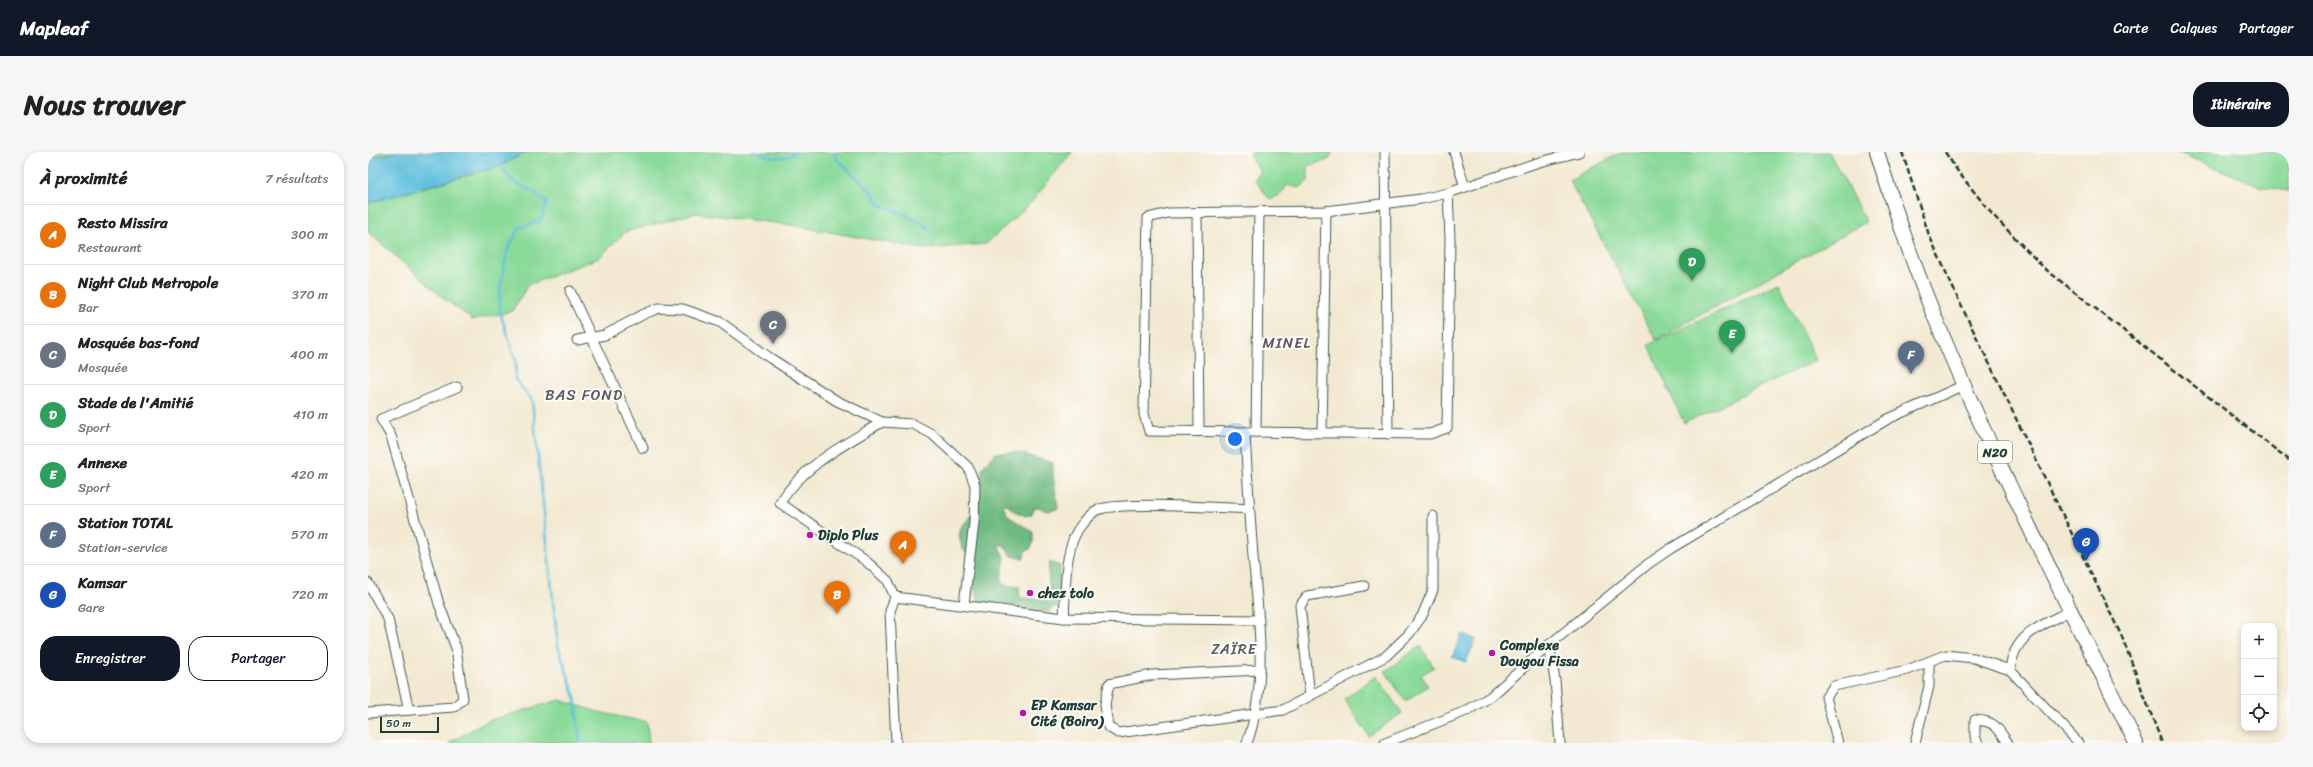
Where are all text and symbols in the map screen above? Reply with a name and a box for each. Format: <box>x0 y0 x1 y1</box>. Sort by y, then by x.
text: Mapleaf <box>20 12 88 45</box>
text: Carte <box>2114 16 2148 41</box>
text: Calques <box>2170 16 2217 41</box>
text: Partager <box>2239 16 2293 41</box>
text: Nous trouver <box>24 80 184 129</box>
button: Itinéraire <box>2193 82 2289 127</box>
text: À proximité <box>40 163 127 193</box>
text: 7 résultats <box>265 167 328 190</box>
text: Resto Missira <box>78 210 168 236</box>
text: A <box>49 223 57 246</box>
text: 300 m <box>291 223 328 246</box>
text: Restaurant <box>78 236 142 259</box>
pin: D <box>1679 248 1705 281</box>
text: Night Club Metropole <box>78 270 218 296</box>
text: B <box>49 283 57 306</box>
text: 370 m <box>292 283 328 306</box>
text: Bar <box>78 296 98 319</box>
pin: C <box>760 311 786 344</box>
pin: E <box>1719 320 1745 353</box>
text: Mosquée bas-fond <box>78 330 199 356</box>
district label: MINEL <box>1263 330 1311 356</box>
pin: F <box>1898 341 1924 374</box>
text: C <box>49 343 57 366</box>
text: 400 m <box>290 343 328 366</box>
text: Mosquée <box>78 356 127 379</box>
district label: BAS FOND <box>545 382 623 408</box>
text: Stade de l'Amitié <box>78 390 193 416</box>
text: D <box>49 403 57 426</box>
text: 410 m <box>293 403 328 426</box>
text: Sport <box>78 416 110 439</box>
your location <box>1225 429 1245 449</box>
road number: N20 <box>1978 441 2012 463</box>
text: Annexe <box>78 450 127 476</box>
text: E <box>49 463 57 486</box>
text: 420 m <box>291 463 328 486</box>
text: Sport <box>78 476 110 499</box>
text: Station TOTAL <box>78 510 173 536</box>
text: F <box>49 523 57 546</box>
text: 570 m <box>291 523 328 546</box>
place label: Diplo Plus <box>818 523 879 548</box>
pin: G <box>2073 528 2099 561</box>
marker: Diplo Plus <box>805 530 815 540</box>
pin: A <box>890 531 916 564</box>
text: Station-service <box>78 536 168 559</box>
text: Kamsar <box>78 570 127 596</box>
pin: B <box>824 581 850 614</box>
place label: chez tolo <box>1037 581 1094 606</box>
text: G <box>49 583 57 606</box>
text: 720 m <box>291 583 328 606</box>
marker: chez tolo <box>1025 588 1035 598</box>
text: Gare <box>78 596 105 619</box>
map controls <box>2241 623 2277 731</box>
button: + <box>2241 623 2277 659</box>
place label: Complexe Dougou Fissa <box>1499 633 1580 674</box>
button: Enregistrer <box>40 636 180 681</box>
button: Partager <box>188 636 328 681</box>
district label: ZAÏRE <box>1211 636 1258 662</box>
marker: Complexe Dougou Fissa <box>1487 648 1497 658</box>
button: − <box>2241 659 2277 695</box>
place label: EP Kamsar Cité (Boiro) <box>1030 693 1104 734</box>
button: locate <box>2241 695 2277 731</box>
marker: EP Kamsar Cité (Boiro) <box>1018 708 1028 718</box>
text: 50 m <box>386 714 411 733</box>
scale bar <box>380 715 439 734</box>

